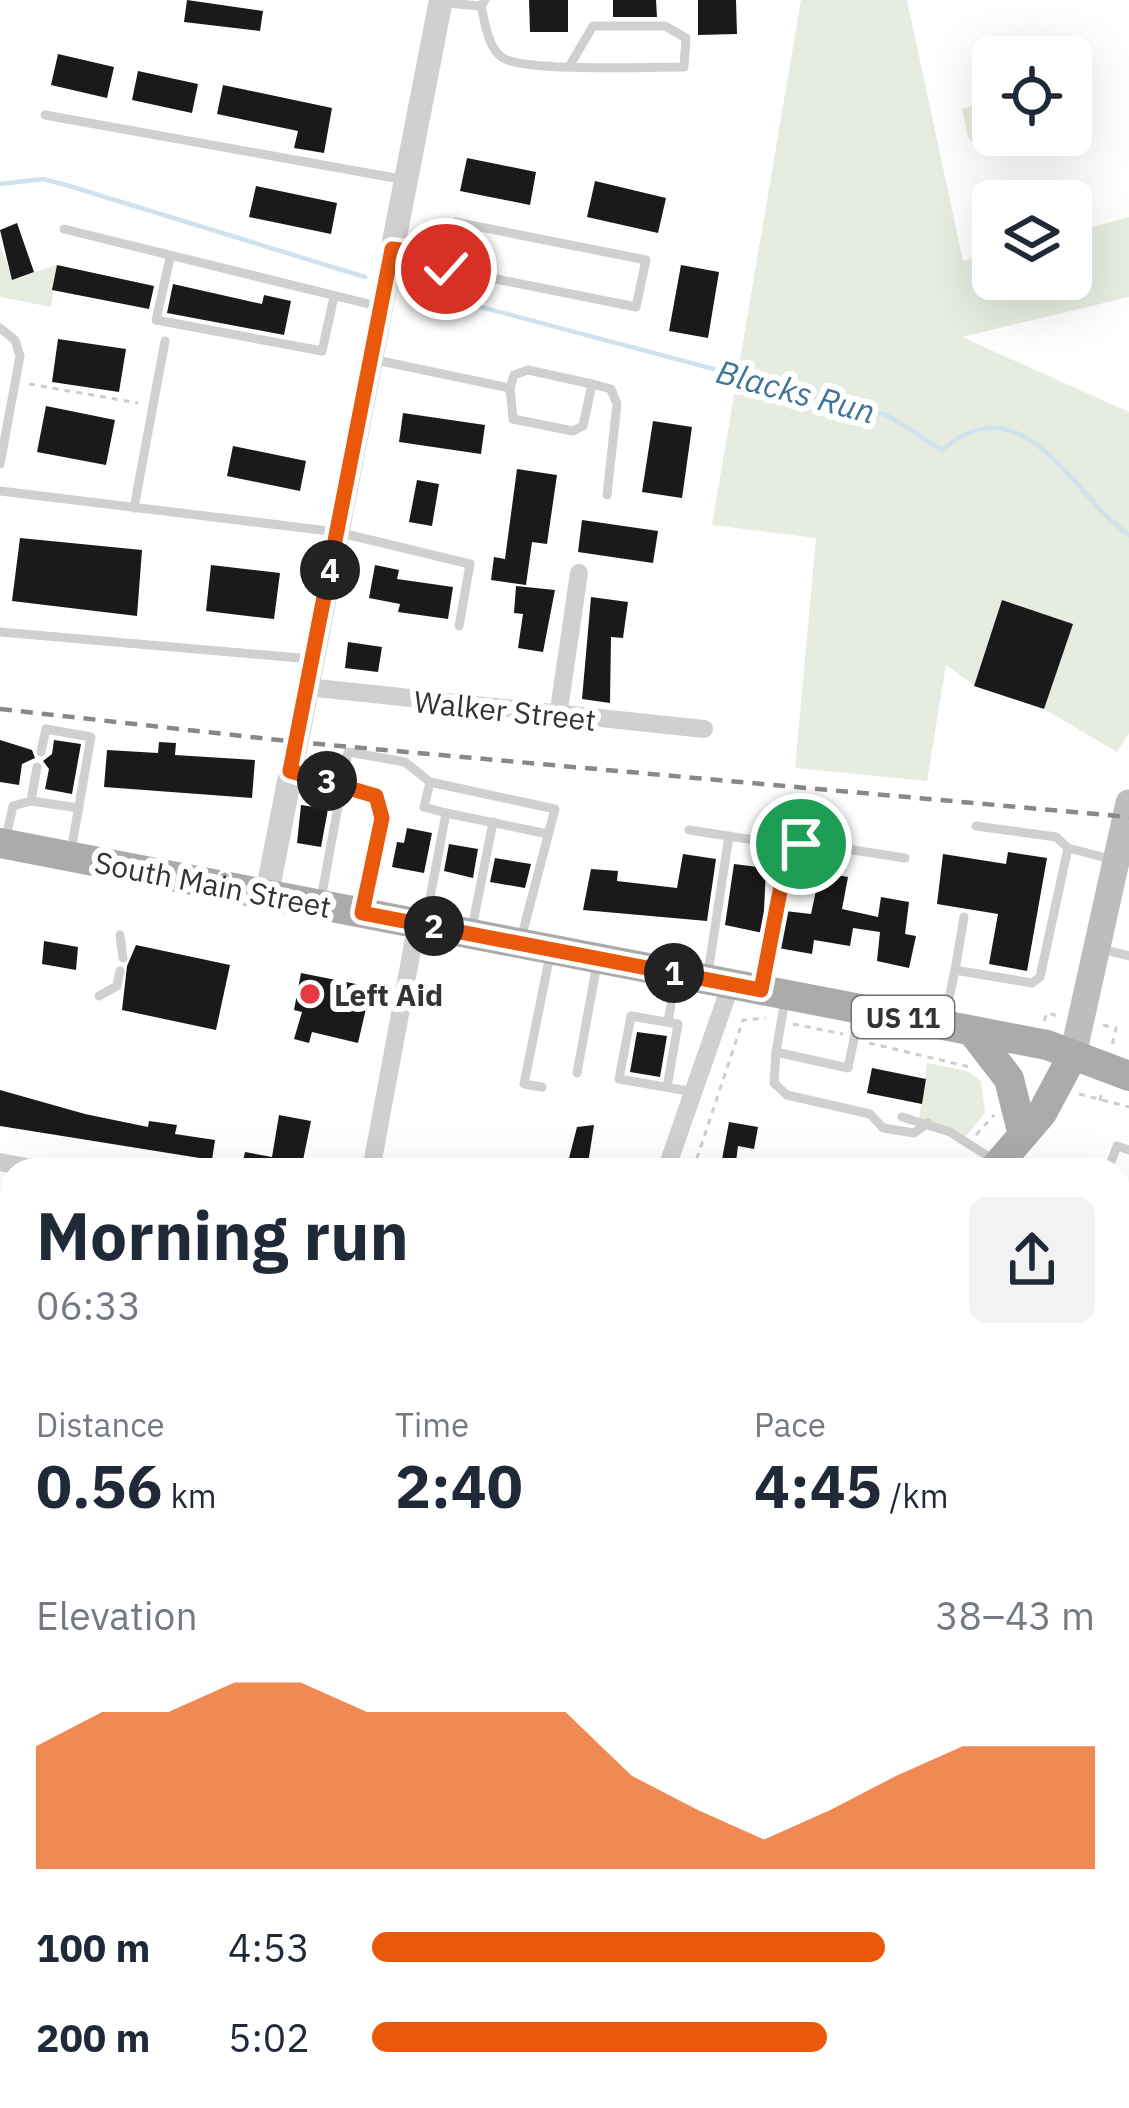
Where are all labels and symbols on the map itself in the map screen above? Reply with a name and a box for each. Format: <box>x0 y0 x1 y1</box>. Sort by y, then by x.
pin <box>395 218 497 320</box>
water label: Blacks Run <box>712 349 880 433</box>
pin: 4 <box>300 540 360 600</box>
street label: Walker Street <box>412 681 598 739</box>
pin: 3 <box>297 751 357 811</box>
pin <box>750 793 852 895</box>
street label: South Main Street <box>91 842 335 926</box>
pin: 2 <box>404 896 464 956</box>
pin: 1 <box>644 943 704 1003</box>
place label: Left Aid <box>334 975 443 1014</box>
marker: Left Aid <box>297 981 323 1007</box>
road number: US 11 <box>852 996 954 1038</box>

